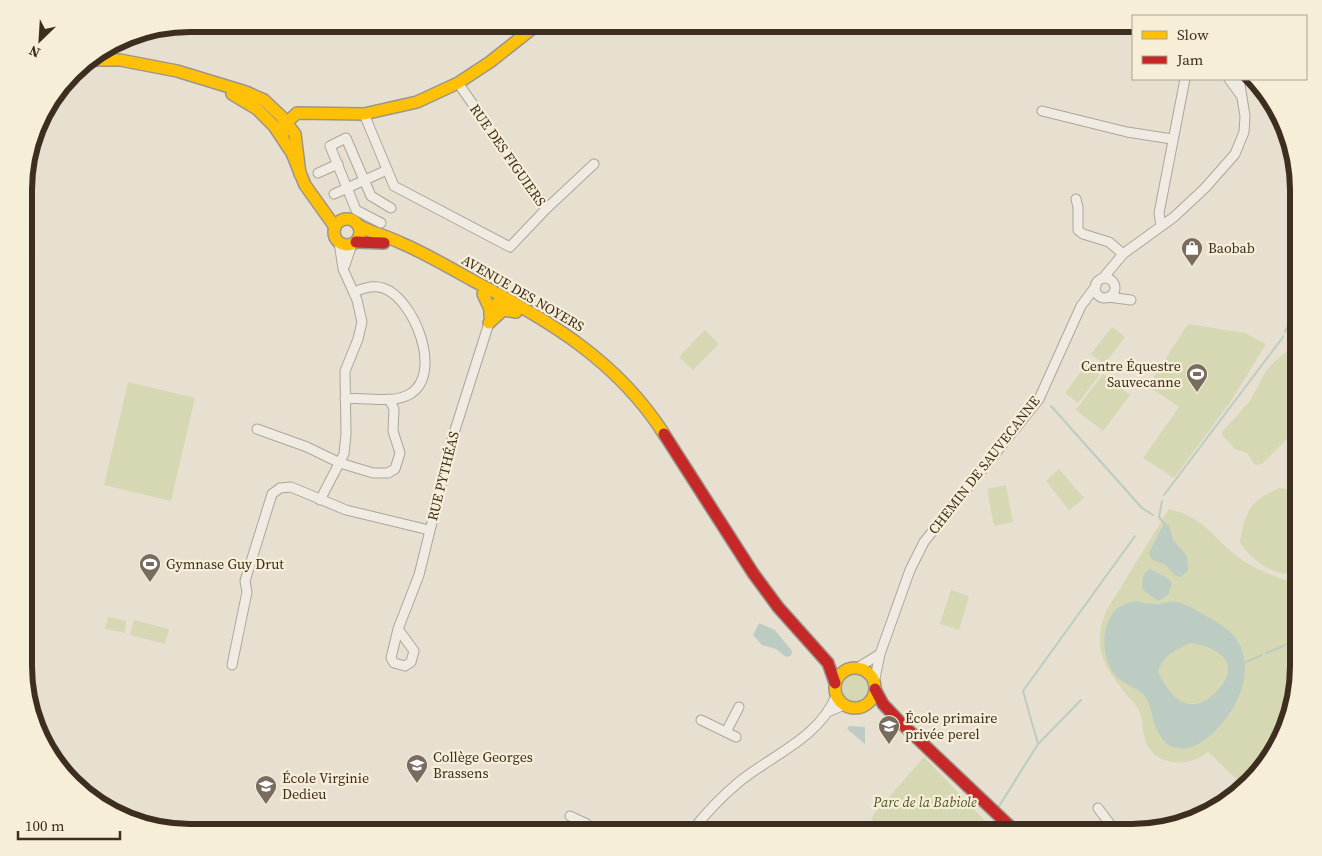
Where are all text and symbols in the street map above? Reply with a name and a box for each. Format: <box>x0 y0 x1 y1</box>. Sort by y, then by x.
north arrow <box>15 15 65 65</box>
legend <box>1132 15 1307 80</box>
text: Slow <box>1177 24 1209 45</box>
text: N <box>26 41 43 63</box>
text: Jam <box>1176 49 1204 70</box>
street label: RUE DES FIGUIERS <box>465 100 551 210</box>
shop icon: Baobab <box>1180 236 1204 267</box>
place label: Baobab <box>1208 238 1255 258</box>
street label: AVENUE DES NOYERS <box>458 250 588 336</box>
place label: Centre Équestre Sauvecanne <box>1081 356 1181 392</box>
sports icon: Centre Équestre Sauvecanne <box>1185 362 1209 393</box>
street label: CHEMIN DE SAUVECANNE <box>924 392 1044 538</box>
street label: RUE PYTHÉAS <box>422 429 464 523</box>
sports icon: Gymnase Guy Drut <box>138 552 162 583</box>
place label: Gymnase Guy Drut <box>166 554 284 574</box>
place label: École primaire privée perel <box>905 708 997 744</box>
school or university icon: École primaire privée perel <box>877 714 901 745</box>
place label: Collège Georges Brassens <box>433 747 533 783</box>
school or university icon: Collège Georges Brassens <box>405 753 429 784</box>
place label: École Virginie Dedieu <box>282 768 369 804</box>
school or university icon: École Virginie Dedieu <box>254 774 278 805</box>
park label: Parc de la Babiole <box>872 792 977 812</box>
scale bar <box>18 808 120 840</box>
text: 100 m <box>25 815 65 836</box>

